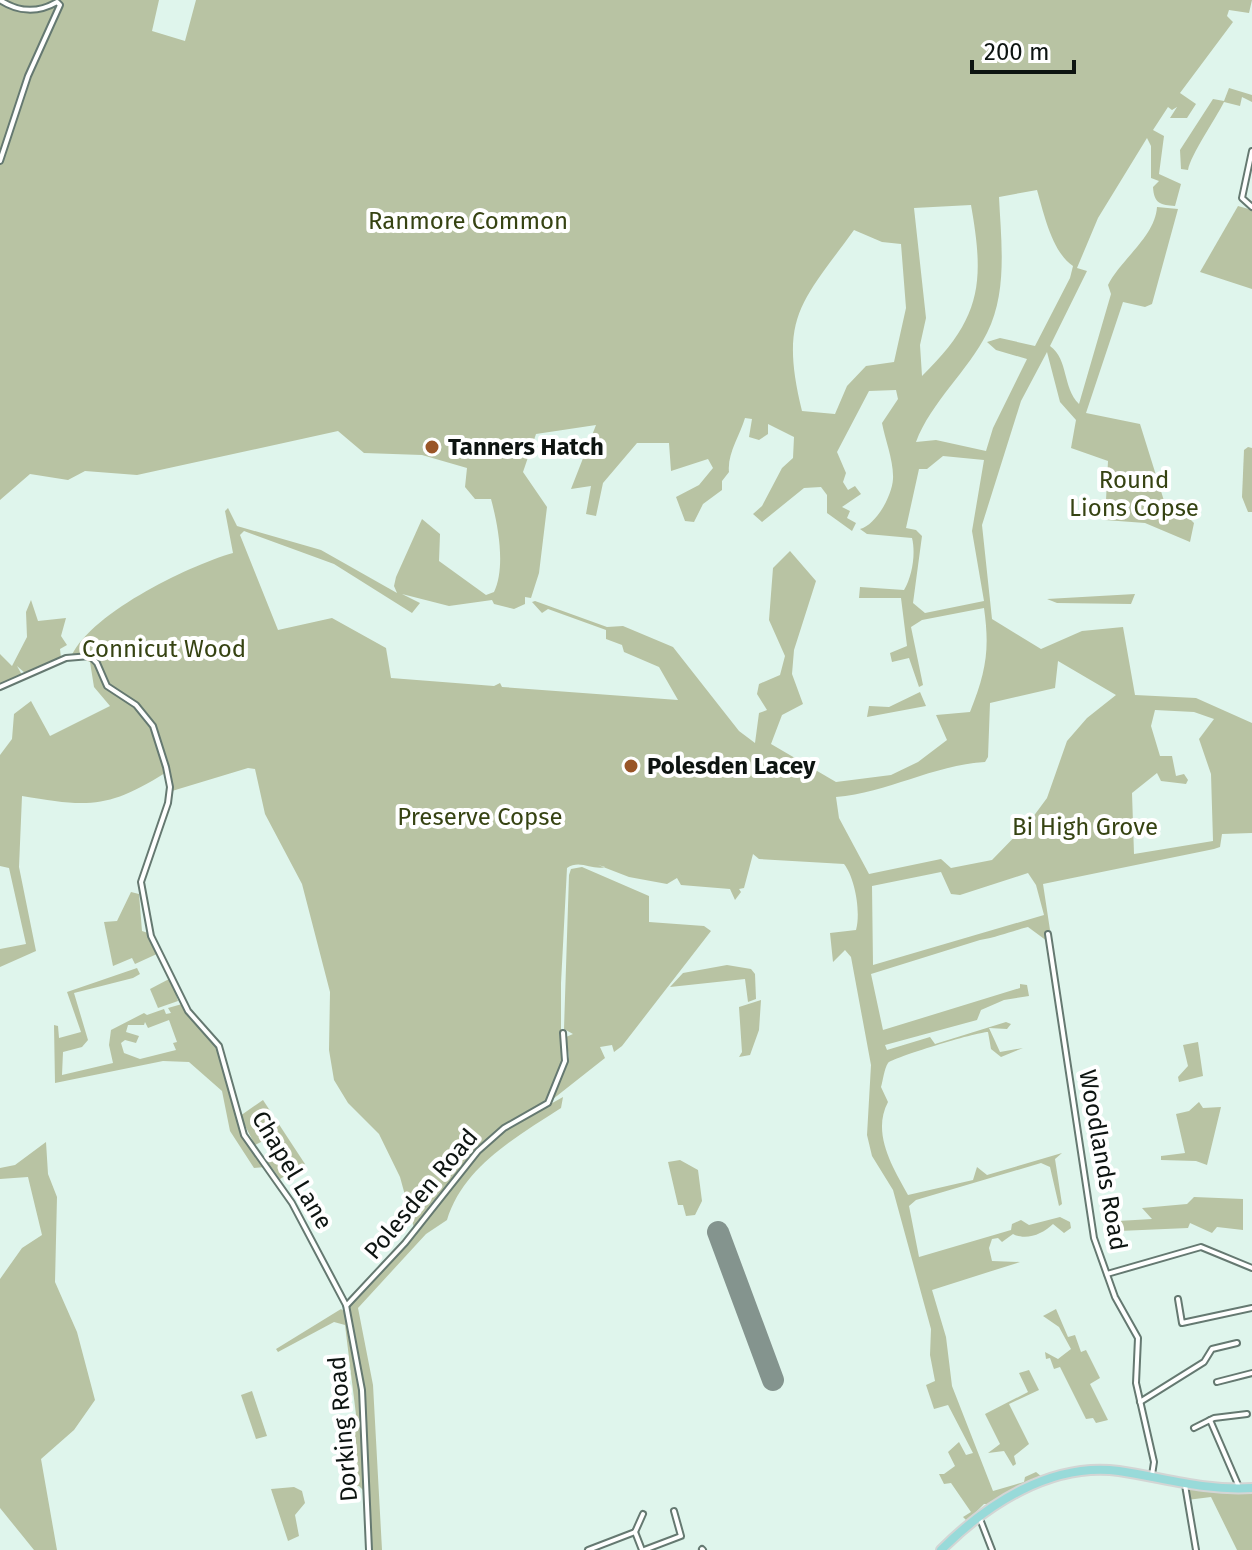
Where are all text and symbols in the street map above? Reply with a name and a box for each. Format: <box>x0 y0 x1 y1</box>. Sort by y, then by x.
scale bar <box>972 24 1074 74</box>
text: 200 m <box>984 38 1050 66</box>
park label: Ranmore Common <box>368 207 568 235</box>
place label: Tanners Hatch <box>448 433 604 461</box>
marker: Tanners Hatch <box>423 438 441 456</box>
park label: Round Lions Copse <box>1069 466 1199 522</box>
park label: Connicut Wood <box>82 635 246 663</box>
place label: Polesden Lacey <box>647 752 816 780</box>
marker: Polesden Lacey <box>622 757 640 775</box>
park label: Preserve Copse <box>397 803 563 831</box>
park label: Bi High Grove <box>1012 813 1158 841</box>
street label: Woodlands Road <box>1073 1067 1133 1253</box>
street label: Chapel Lane <box>246 1106 338 1234</box>
street label: Polesden Road <box>358 1123 484 1265</box>
street label: Dorking Road <box>323 1355 363 1503</box>

